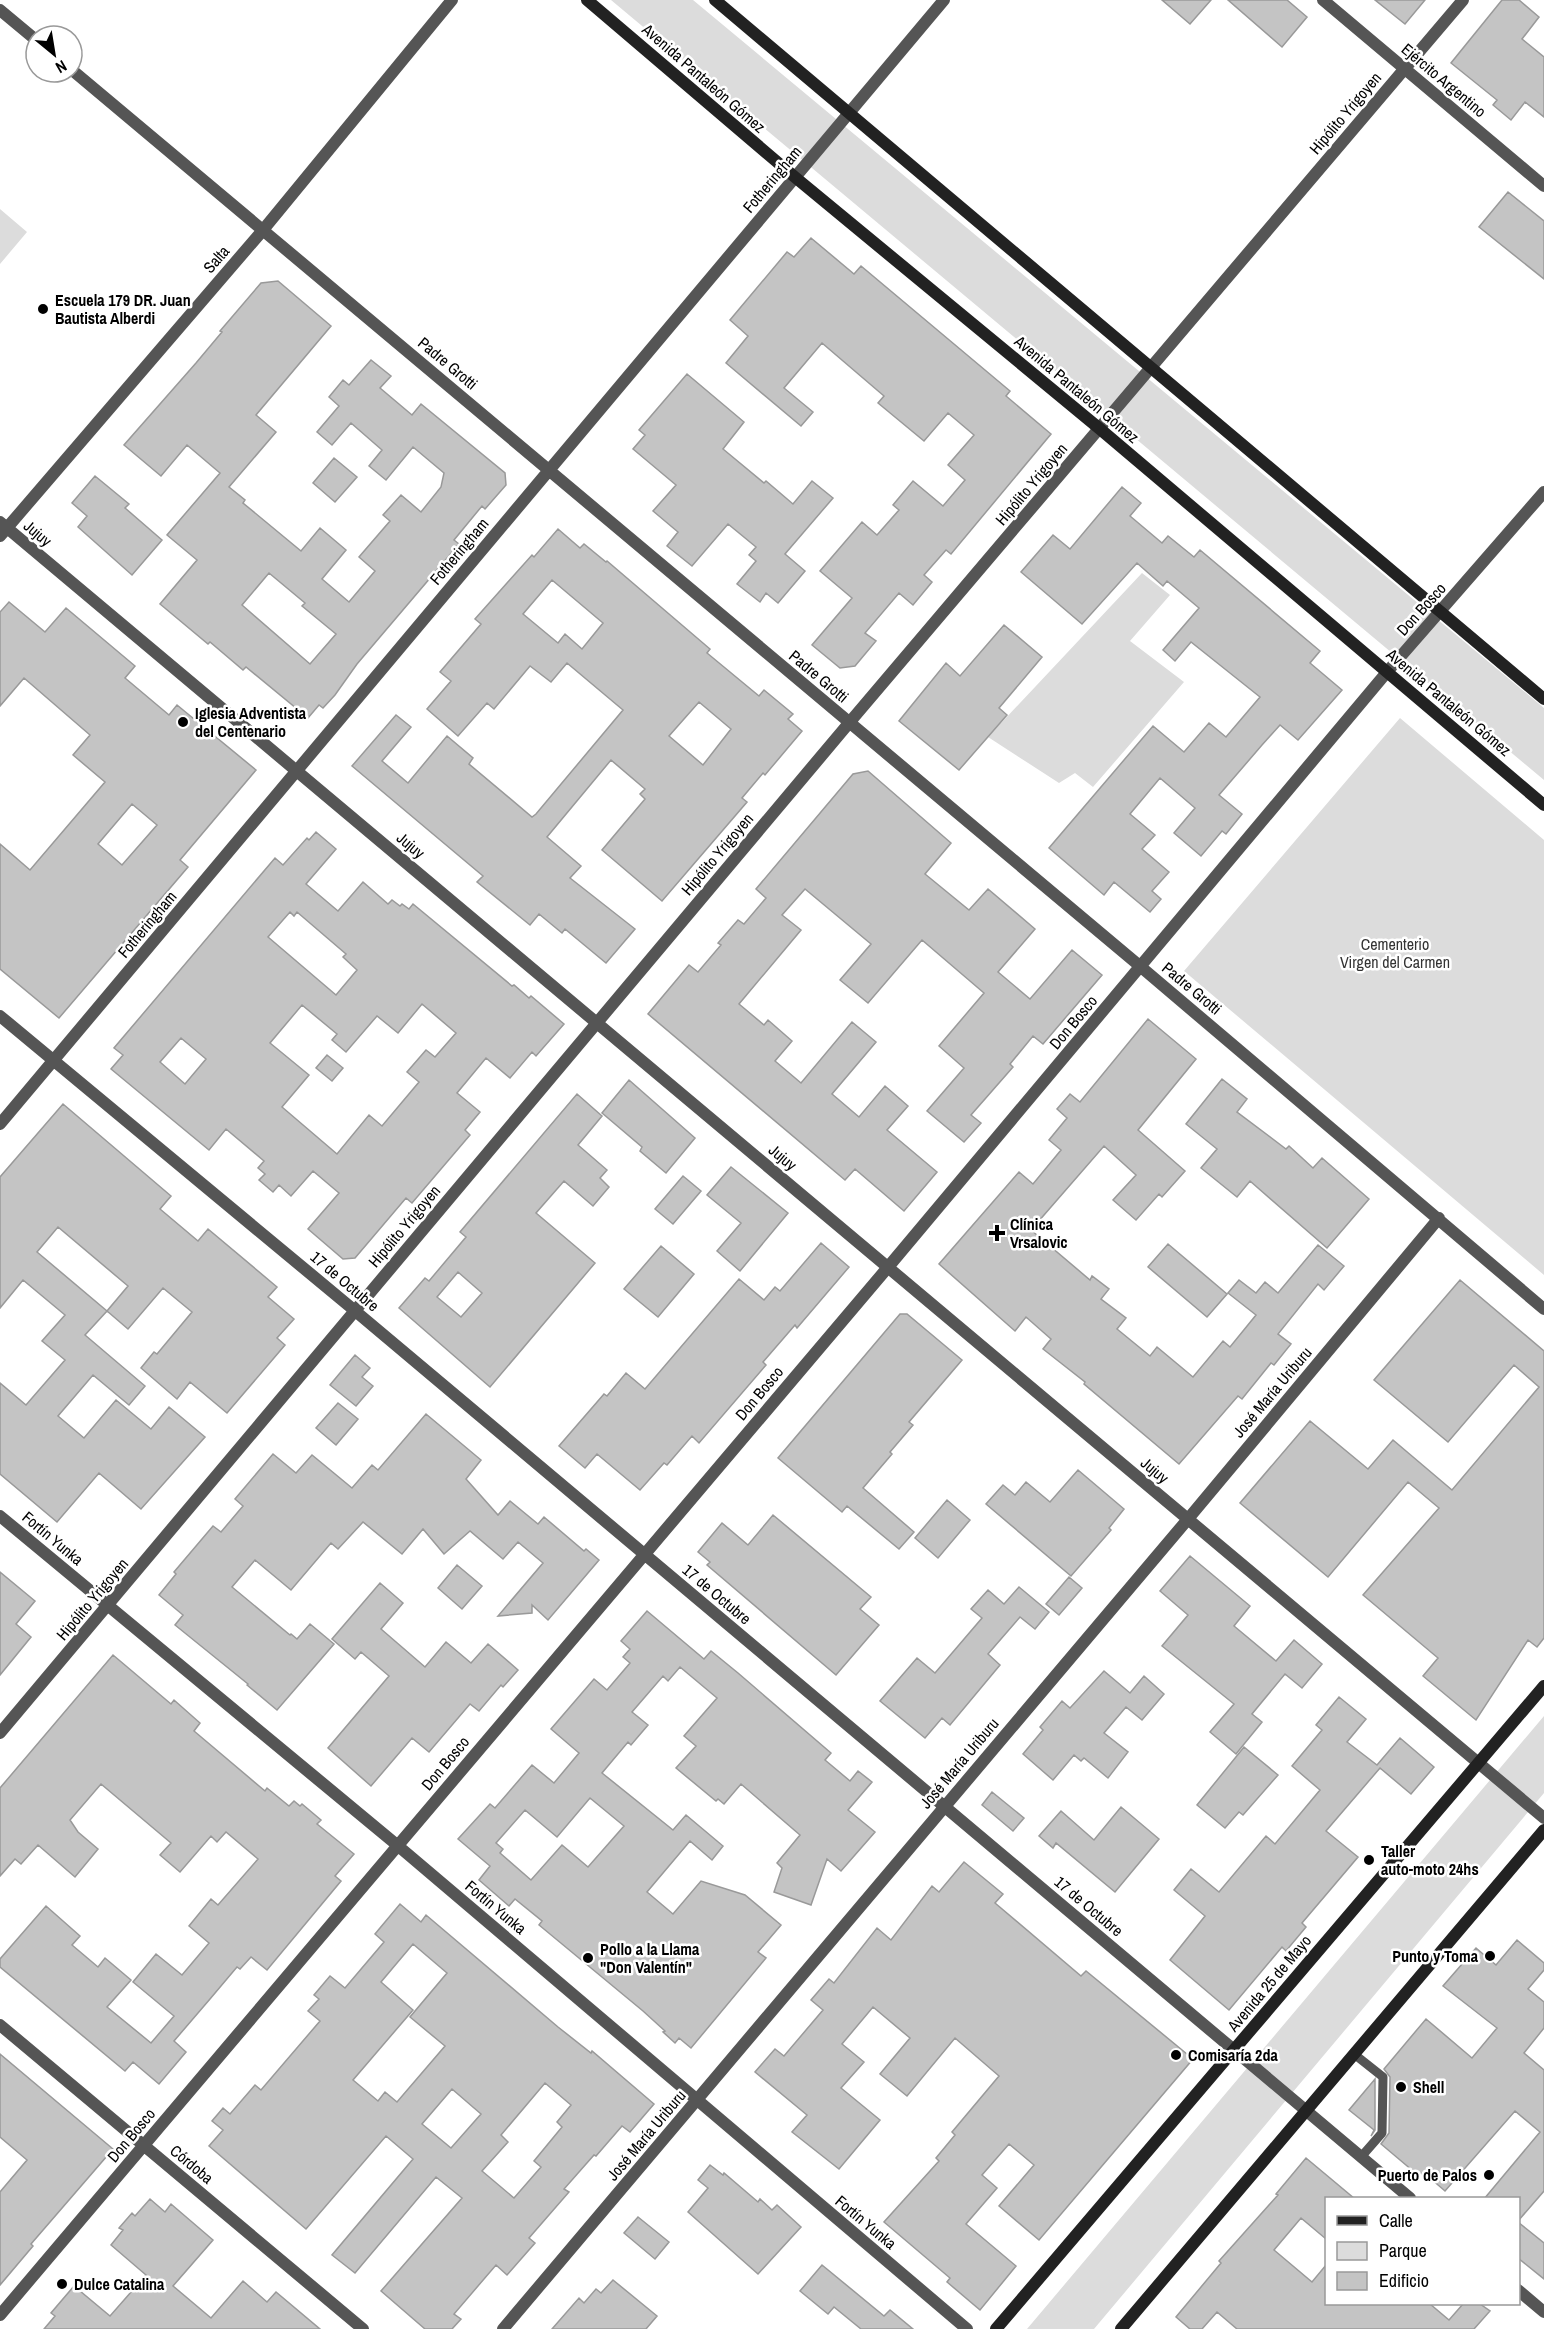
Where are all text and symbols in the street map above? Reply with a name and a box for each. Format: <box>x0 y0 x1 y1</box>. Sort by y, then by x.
street label: Avenida Pantaleón Gómez <box>637 18 771 138</box>
north arrow <box>24 24 84 84</box>
street label: Ejército Argentino <box>1397 38 1491 122</box>
text: N <box>52 55 71 79</box>
street label: Hipólito Yrigoyen <box>1304 67 1386 159</box>
street label: Fotheringham <box>738 141 806 217</box>
street label: Salta <box>198 240 235 278</box>
place label: Escuela 179 DR. Juan Bautista Alberdi <box>55 289 191 329</box>
marker: Escuela 179 DR. Juan Bautista Alberdi <box>36 302 50 316</box>
street label: Avenida Pantaleón Gómez <box>1009 330 1144 448</box>
street label: Padre Grotti <box>414 332 482 394</box>
street label: Hipólito Yrigoyen <box>990 438 1072 530</box>
street label: Fotheringham <box>425 513 493 589</box>
street label: Jujuy <box>19 515 57 552</box>
street label: Don Bosco <box>1391 578 1451 640</box>
street label: Avenida Pantaleón Gómez <box>1381 643 1516 761</box>
street label: Padre Grotti <box>785 645 853 707</box>
place label: Iglesia Adventista del Centenario <box>195 702 307 742</box>
marker: Iglesia Adventista del Centenario <box>176 715 190 729</box>
street label: Hipólito Yrigoyen <box>676 808 758 900</box>
street label: Jujuy <box>392 827 430 864</box>
street label: Fotheringham <box>113 886 181 962</box>
park label: Cementerio Virgen del Carmen <box>1340 933 1450 973</box>
street label: Padre Grotti <box>1158 957 1226 1019</box>
street label: Don Bosco <box>1044 990 1102 1054</box>
street label: Jujuy <box>764 1139 802 1176</box>
street label: Hipólito Yrigoyen <box>363 1180 445 1272</box>
place label: Clínica Vrsalovic <box>1010 1213 1068 1253</box>
marker: Clínica Vrsalovic <box>988 1224 1006 1242</box>
street label: 17 de Octubre <box>306 1246 384 1316</box>
street label: José María Uriburu <box>1227 1342 1317 1442</box>
street label: Don Bosco <box>730 1361 788 1425</box>
street label: Jujuy <box>1136 1452 1174 1489</box>
street label: Fortín Yunka <box>18 1506 89 1571</box>
street label: Hipólito Yrigoyen <box>51 1553 133 1645</box>
street label: 17 de Octubre <box>678 1559 756 1629</box>
street label: José María Uriburu <box>914 1713 1004 1813</box>
street label: Don Bosco <box>416 1731 474 1795</box>
place label: Taller auto-moto 24hs <box>1381 1840 1479 1880</box>
marker: Taller auto-moto 24hs <box>1362 1853 1376 1867</box>
street label: 17 de Octubre <box>1050 1871 1128 1941</box>
street label: Fortín Yunka <box>461 1875 532 1940</box>
street label: Avenida 25 de Mayo <box>1221 1930 1316 2037</box>
place label: Pollo a la Llama "Don Valentín" <box>600 1938 700 1978</box>
place label: Punto y Toma <box>1392 1945 1479 1967</box>
marker: Punto y Toma <box>1483 1949 1497 1963</box>
marker: Pollo a la Llama "Don Valentín" <box>581 1951 595 1965</box>
place label: Comisaría 2da <box>1188 2044 1278 2066</box>
marker: Comisaría 2da <box>1169 2048 1183 2062</box>
place label: Shell <box>1413 2076 1444 2098</box>
marker: Shell <box>1394 2080 1408 2094</box>
street label: José María Uriburu <box>601 2085 691 2185</box>
street label: Don Bosco <box>102 2103 160 2167</box>
street label: Córdoba <box>166 2139 219 2189</box>
place label: Puerto de Palos <box>1378 2164 1477 2186</box>
marker: Puerto de Palos <box>1482 2168 1496 2182</box>
street label: Fortín Yunka <box>831 2190 902 2255</box>
legend <box>1325 2197 1520 2305</box>
text: Calle <box>1379 2208 1413 2233</box>
text: Parque <box>1379 2238 1427 2263</box>
text: Edificio <box>1379 2268 1429 2293</box>
place label: Dulce Catalina <box>74 2273 165 2295</box>
marker: Dulce Catalina <box>55 2277 69 2291</box>

